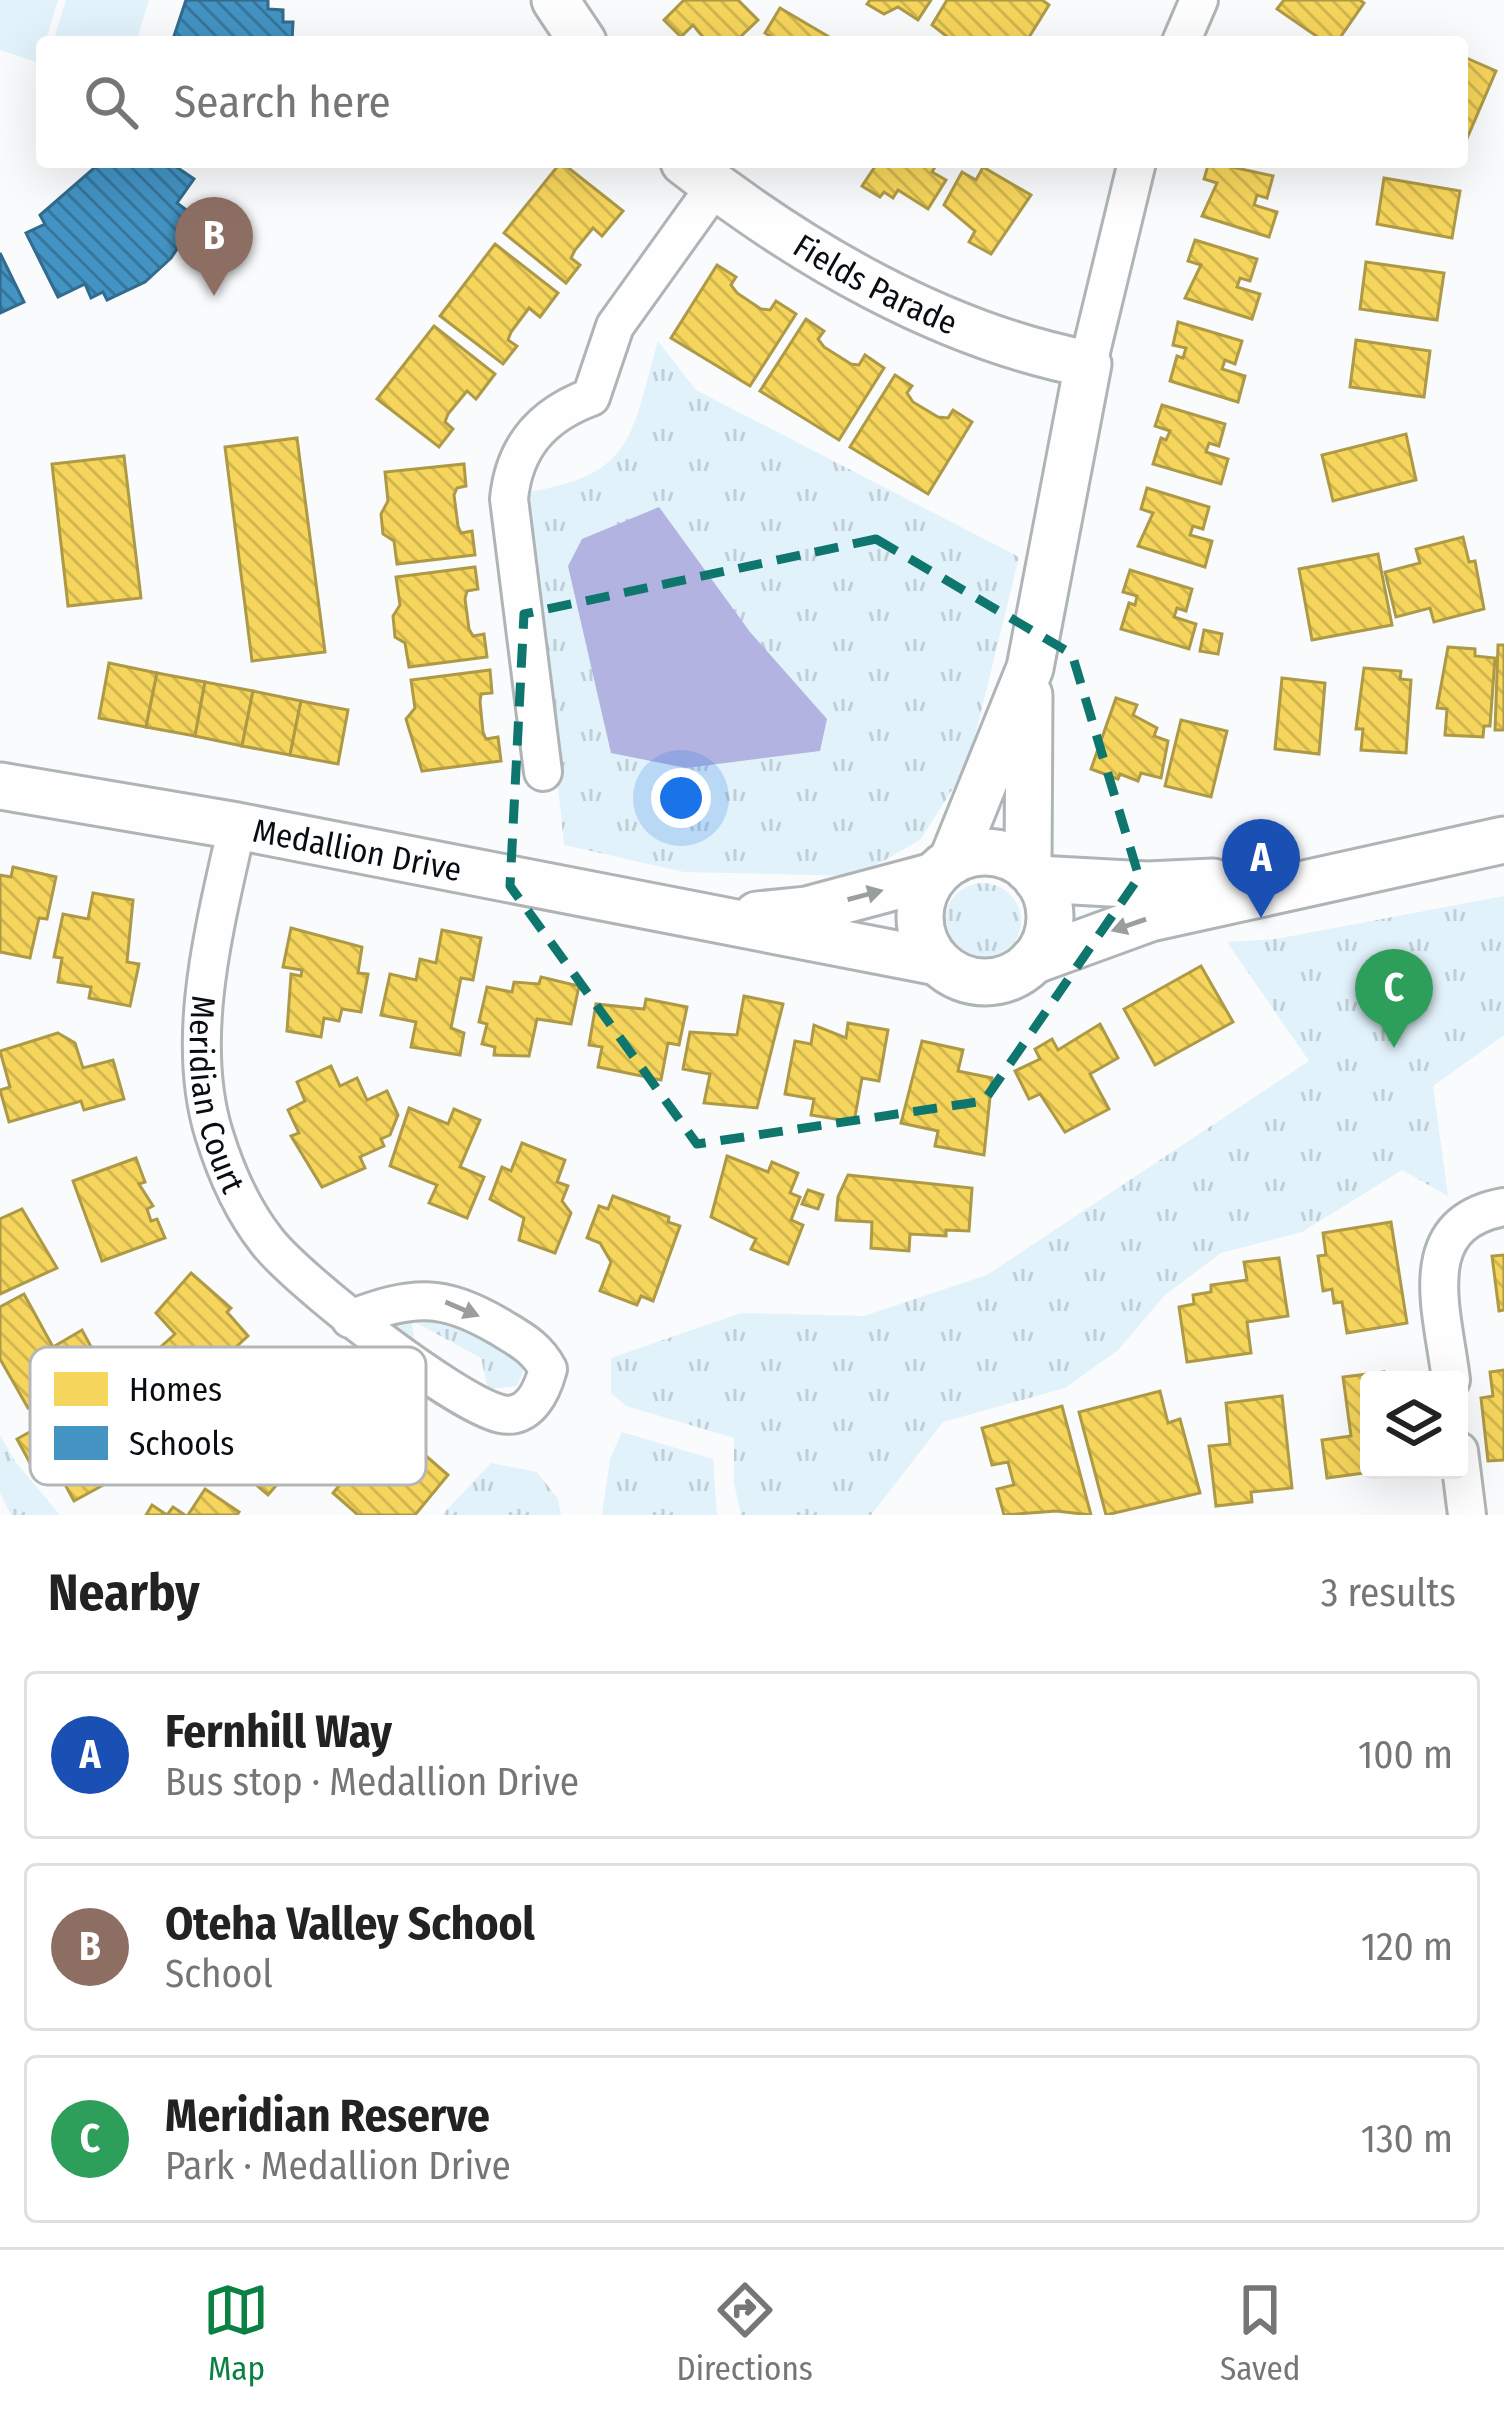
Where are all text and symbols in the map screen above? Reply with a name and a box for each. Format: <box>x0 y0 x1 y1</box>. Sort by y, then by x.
search box <box>36 36 1468 168</box>
icon: search <box>78 69 144 135</box>
text: Search here <box>174 75 391 129</box>
pin: B <box>175 197 253 296</box>
street label: Fields Parade <box>786 226 963 344</box>
your location <box>651 768 711 828</box>
street label: Medallion Drive <box>250 811 465 890</box>
pin: A <box>1222 819 1300 918</box>
one-way arrow <box>847 884 884 903</box>
one-way arrow <box>1110 917 1147 936</box>
pin: C <box>1355 949 1433 1048</box>
street label: Meridian Court <box>181 994 253 1200</box>
one-way arrow <box>445 1299 480 1319</box>
legend <box>30 1347 426 1485</box>
text: Homes <box>129 1370 222 1410</box>
map controls <box>1360 1371 1468 1479</box>
button: layers <box>1360 1371 1468 1479</box>
text: Schools <box>129 1424 234 1464</box>
text: Nearby <box>48 1562 200 1624</box>
text: 3 results <box>1321 1570 1456 1616</box>
text: Fernhill Way <box>165 1705 392 1759</box>
text: A <box>79 1732 101 1778</box>
text: 100 m <box>1358 1732 1453 1778</box>
text: Bus stop · Medallion Drive <box>165 1759 579 1805</box>
text: Oteha Valley School <box>165 1897 535 1951</box>
text: B <box>79 1924 101 1970</box>
text: 120 m <box>1361 1924 1453 1970</box>
text: School <box>165 1951 273 1997</box>
text: Meridian Reserve <box>165 2089 490 2143</box>
text: C <box>80 2116 100 2162</box>
text: 130 m <box>1361 2116 1453 2162</box>
text: Park · Medallion Drive <box>165 2143 511 2189</box>
tab: Map <box>203 2277 269 2389</box>
tab: Directions <box>676 2277 813 2389</box>
tab: Saved <box>1220 2277 1300 2389</box>

